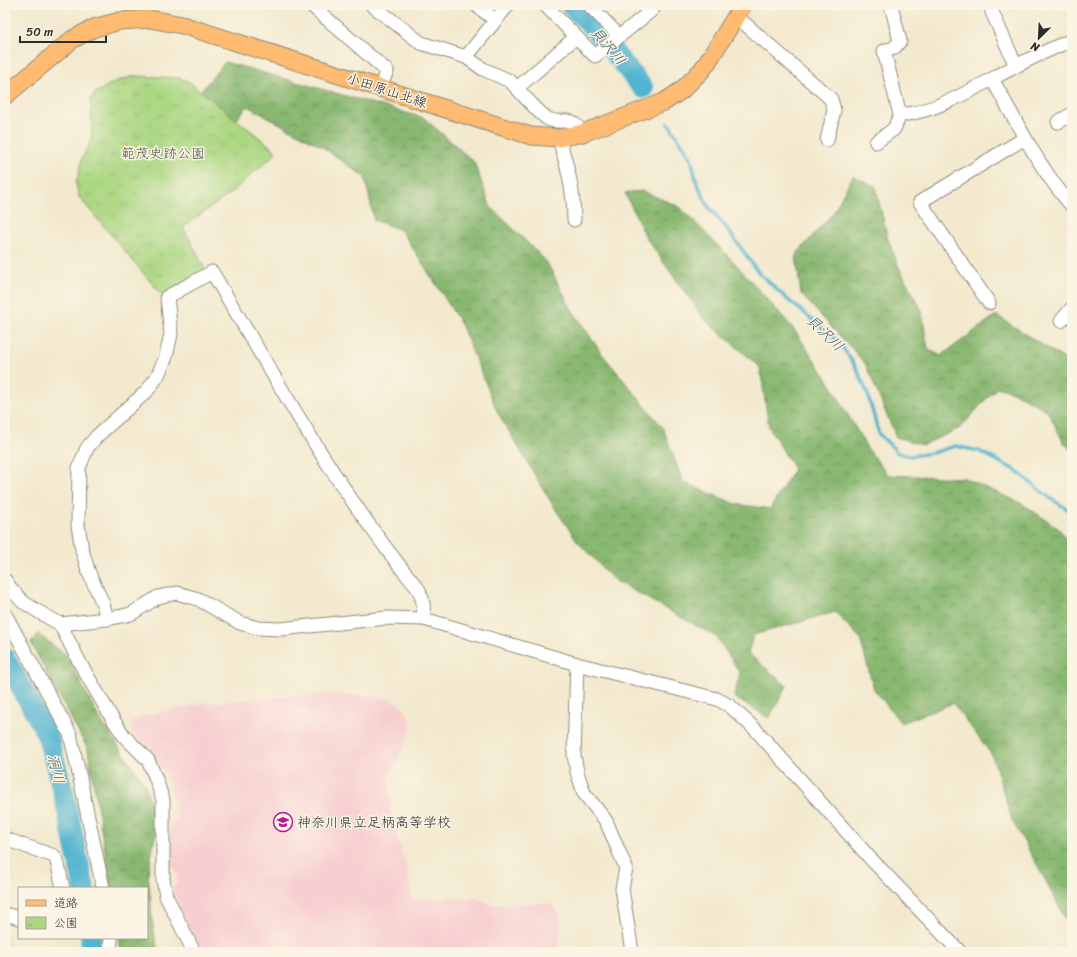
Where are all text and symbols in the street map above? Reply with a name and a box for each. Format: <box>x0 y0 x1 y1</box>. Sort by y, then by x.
scale bar <box>20 18 106 44</box>
north arrow <box>1019 18 1059 58</box>
water label: 貝沢川 <box>584 20 632 72</box>
text: 50 m <box>26 21 53 43</box>
text: N <box>1027 36 1043 57</box>
street label: 小田原山北線 <box>343 66 431 115</box>
park label: 範茂史跡公園 <box>121 141 205 166</box>
water label: 貝沢川 <box>800 308 850 358</box>
water label: 洞川 <box>40 751 72 787</box>
place label: 神奈川県立足柄高等学校 <box>297 810 451 835</box>
school or university icon: 神奈川県立足柄高等学校 <box>272 811 294 833</box>
legend <box>18 887 148 939</box>
text: 道路 <box>54 892 78 914</box>
text: 公園 <box>54 912 78 934</box>

